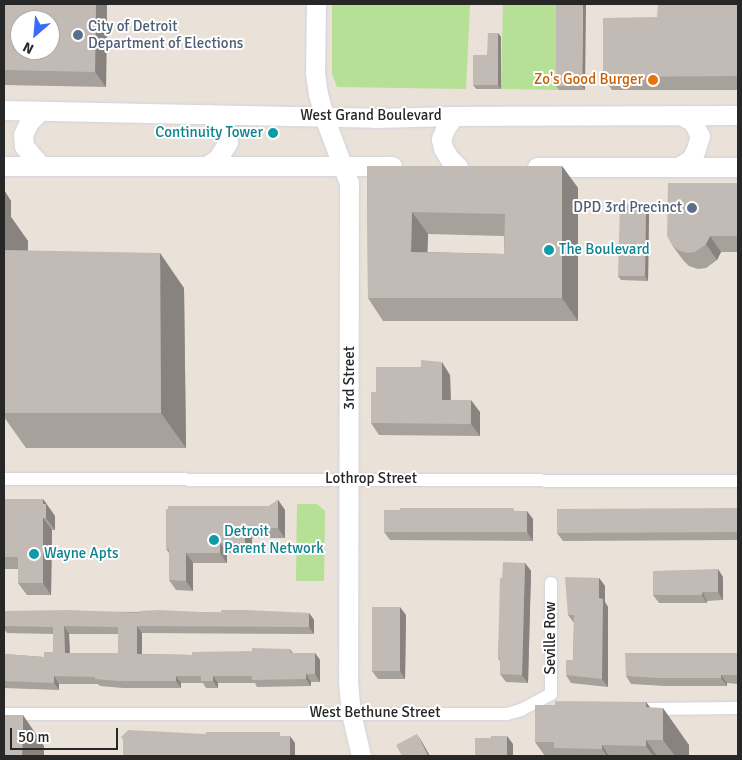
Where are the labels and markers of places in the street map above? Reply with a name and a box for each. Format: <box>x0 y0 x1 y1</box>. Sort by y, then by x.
place label: City of Detroit Department of Elections <box>88 17 243 52</box>
marker: City of Detroit Department of Elections <box>72 29 84 41</box>
place label: Zo's Good Burger <box>534 71 643 89</box>
marker: Zo's Good Burger <box>647 74 659 86</box>
place label: Continuity Tower <box>155 124 263 142</box>
marker: Continuity Tower <box>267 127 279 139</box>
place label: DPD 3rd Precinct <box>573 199 682 217</box>
marker: DPD 3rd Precinct <box>686 202 698 214</box>
place label: The Boulevard <box>559 241 650 259</box>
marker: The Boulevard <box>543 244 555 256</box>
place label: Detroit Parent Network <box>224 522 324 557</box>
marker: Detroit Parent Network <box>208 534 220 546</box>
place label: Wayne Apts <box>44 545 119 563</box>
marker: Wayne Apts <box>28 548 40 560</box>

